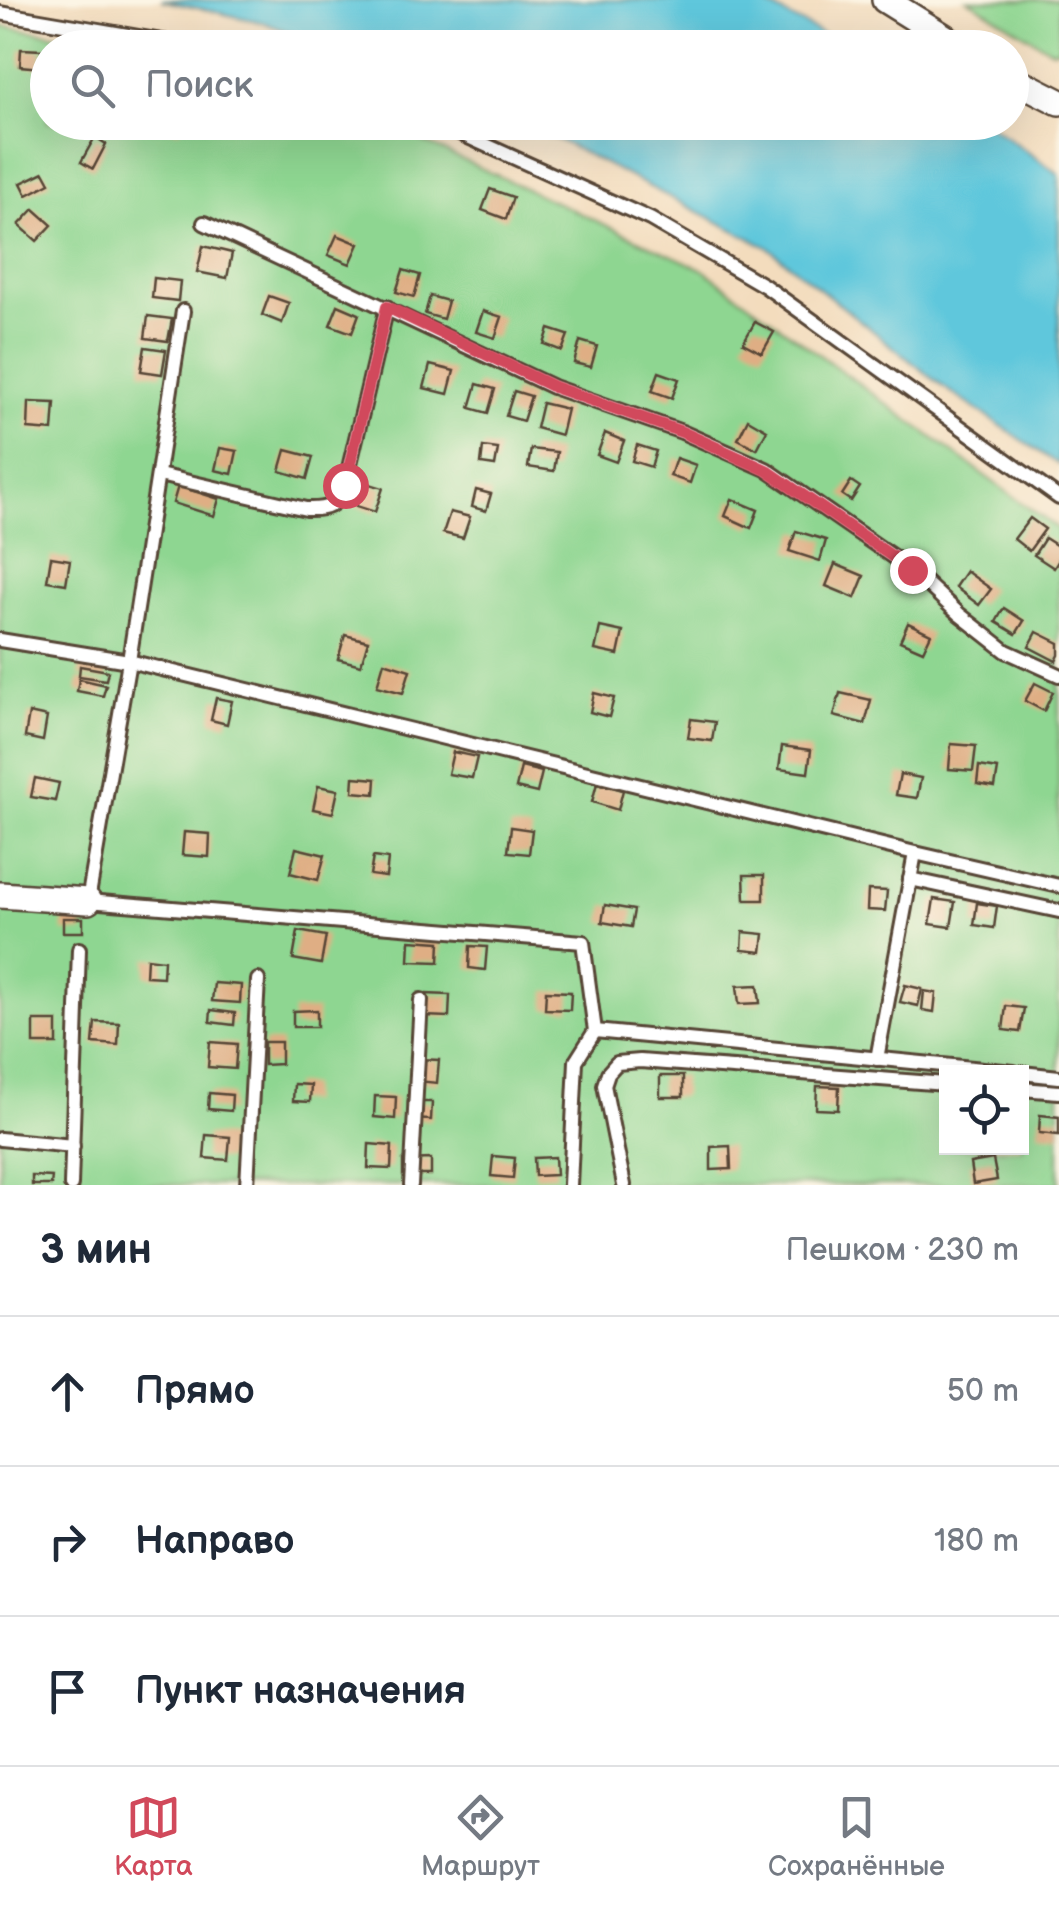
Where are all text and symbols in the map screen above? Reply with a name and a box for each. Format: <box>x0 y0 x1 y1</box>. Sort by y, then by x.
search box <box>30 30 1029 140</box>
icon: search <box>65 58 120 113</box>
text: Поиск <box>145 63 253 108</box>
route start <box>323 463 369 509</box>
route end <box>890 548 936 594</box>
map controls <box>939 1065 1029 1155</box>
button: locate <box>939 1065 1029 1155</box>
text: 3 мин <box>40 1225 152 1276</box>
text: Пешком · 230 m <box>786 1231 1019 1270</box>
icon: ahead <box>40 1364 95 1419</box>
text: Прямо <box>135 1369 254 1414</box>
text: 50 m <box>947 1372 1019 1411</box>
icon: right <box>40 1514 95 1569</box>
text: Направо <box>135 1519 294 1564</box>
text: 180 m <box>934 1522 1019 1561</box>
icon: arrive <box>40 1664 95 1719</box>
text: Пункт назначения <box>135 1669 466 1714</box>
tab: Карта <box>114 1790 193 1883</box>
tab: Маршрут <box>421 1790 540 1883</box>
tab: Сохранённые <box>768 1790 945 1883</box>

